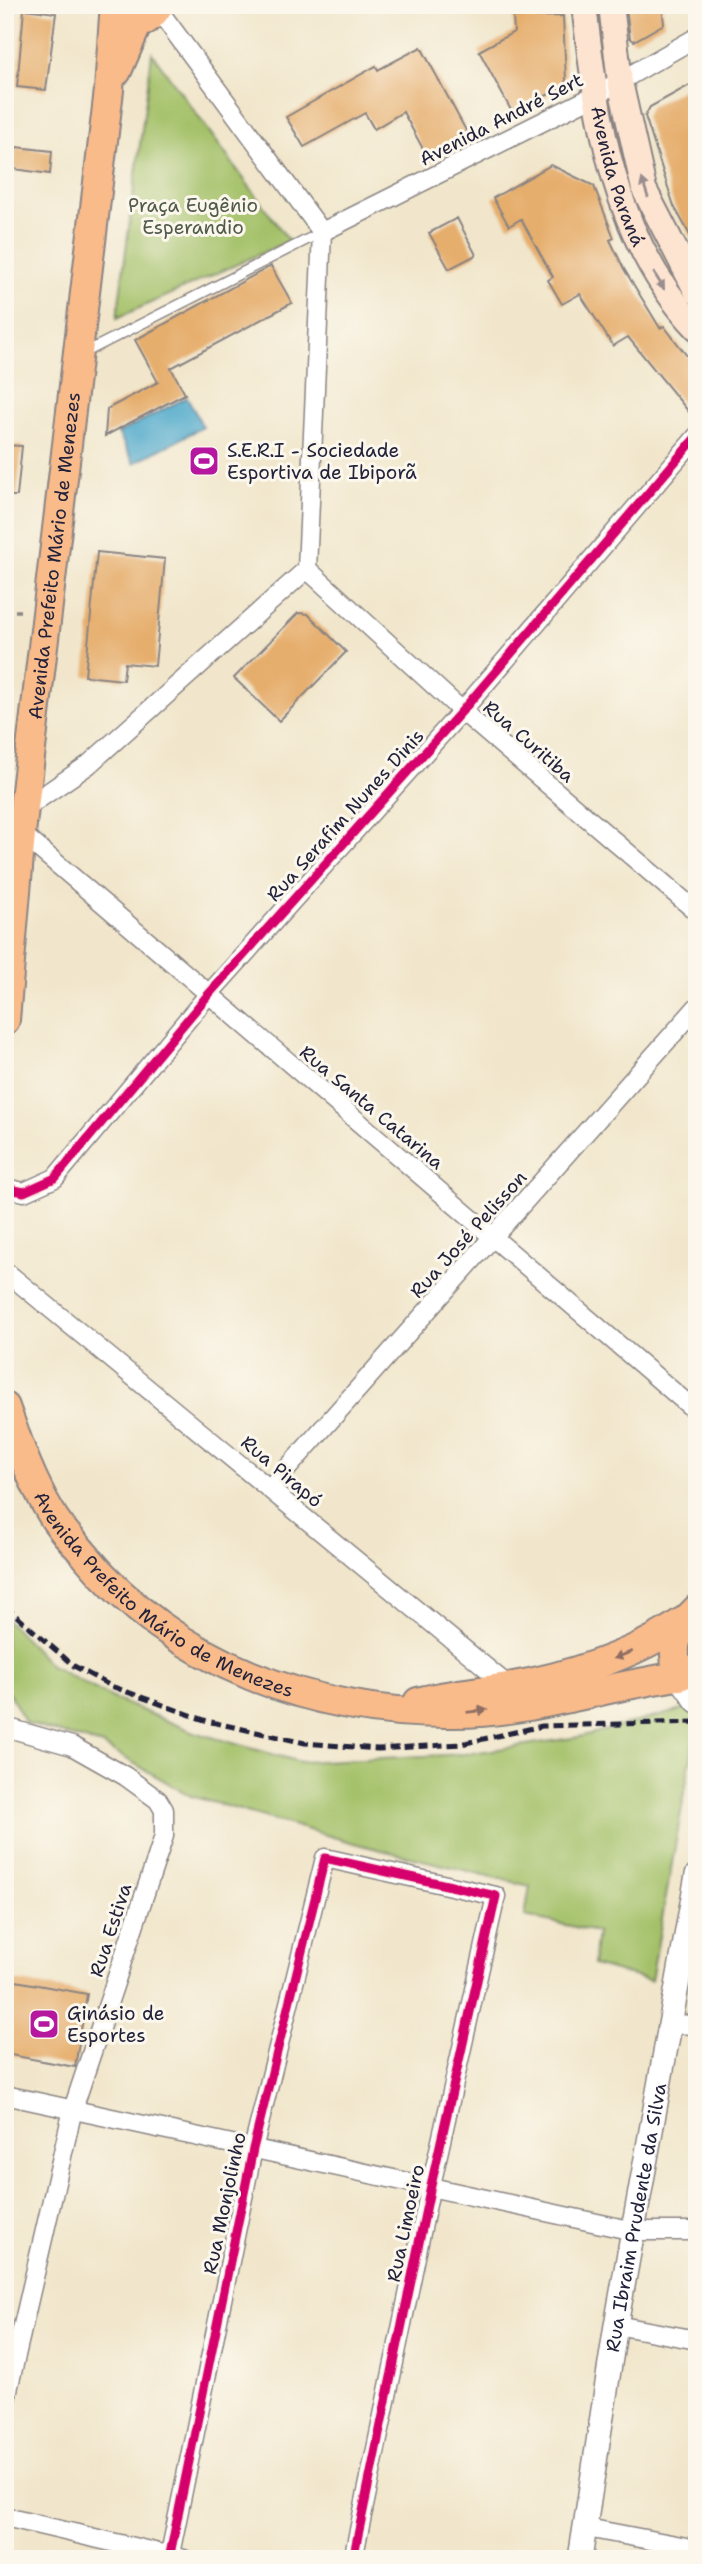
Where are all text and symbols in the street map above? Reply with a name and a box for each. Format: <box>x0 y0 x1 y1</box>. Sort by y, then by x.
street label: Avenida André Sert <box>415 67 587 172</box>
street label: Avenida Paraná <box>585 104 651 251</box>
one-way arrow <box>639 177 650 198</box>
park label: Praça Eugênio Esperandio <box>128 193 258 240</box>
one-way arrow <box>653 271 666 290</box>
street label: Avenida Prefeito Mário de Menezes <box>23 391 86 721</box>
place label: S.E.R.I - Sociedade Esportiva de Ibiporã <box>227 438 417 485</box>
sports icon: S.E.R.I - Sociedade Esportiva de Ibiporã <box>187 444 221 478</box>
street label: Rua Curitiba <box>478 695 580 788</box>
street label: Rua Serafim Nunes Dinis <box>261 724 430 907</box>
street label: Rua Santa Catarina <box>294 1040 449 1175</box>
street label: Rua José Pelisson <box>404 1165 532 1303</box>
street label: Rua Pirapó <box>236 1430 328 1513</box>
street label: Avenida Prefeito Mário de Menezes <box>28 1487 297 1703</box>
one-way arrow <box>612 1649 633 1660</box>
one-way arrow <box>466 1705 488 1716</box>
street label: Rua Estiva <box>84 1880 137 1980</box>
place label: Ginásio de Esportes <box>67 2001 165 2048</box>
sports icon: Ginásio de Esportes <box>27 2007 61 2041</box>
street label: Rua Ibraim Prudente da Silva <box>600 2081 672 2354</box>
street label: Rua Monjolinho <box>197 2130 252 2276</box>
street label: Rua Limoeiro <box>381 2162 430 2284</box>

